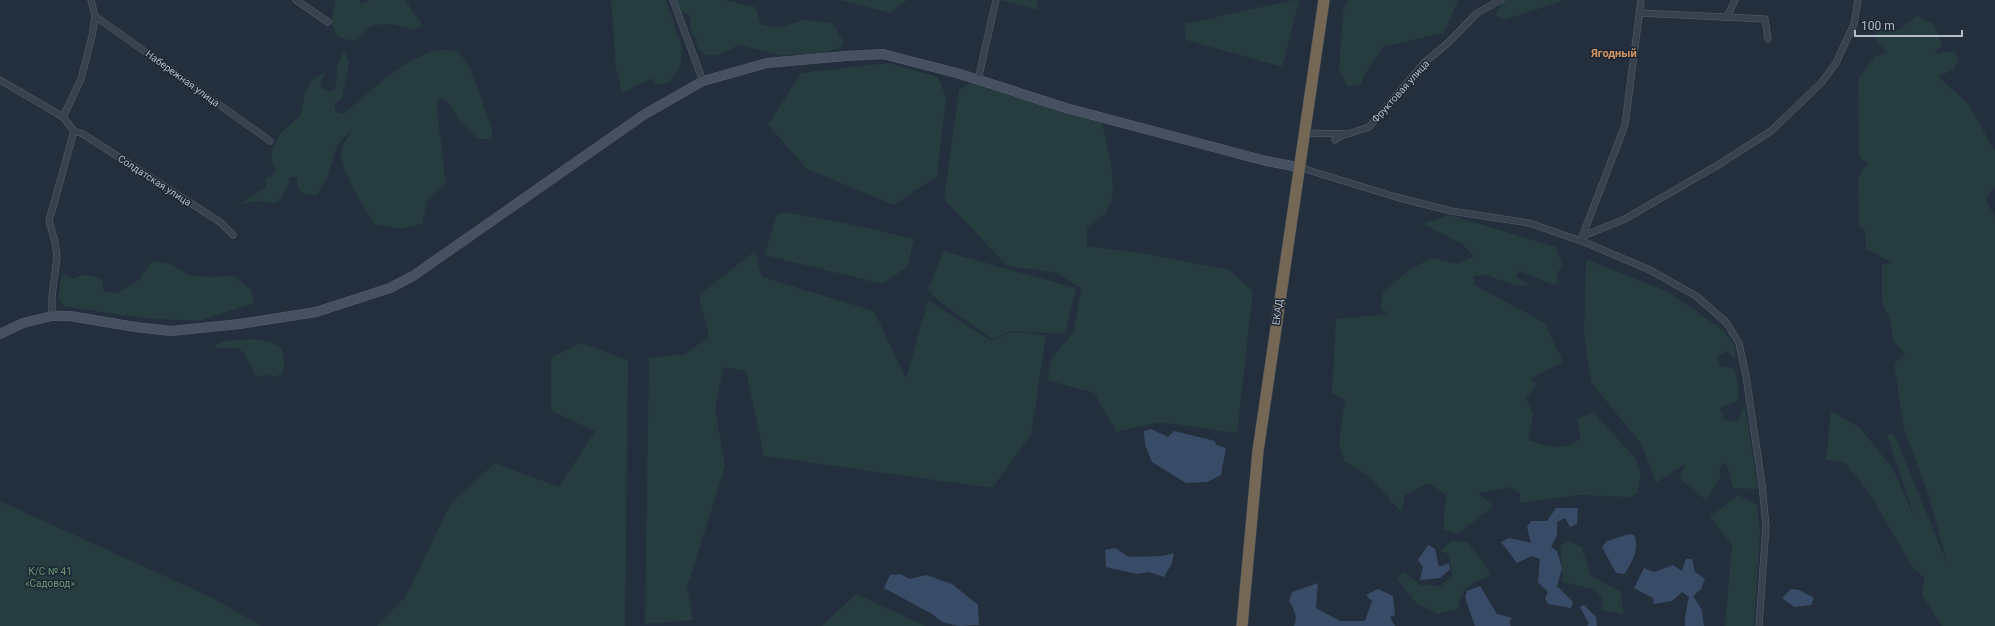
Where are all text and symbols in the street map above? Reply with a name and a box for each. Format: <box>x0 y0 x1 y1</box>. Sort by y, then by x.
scale bar <box>1855 12 1962 38</box>
text: 100 m <box>1861 19 1895 33</box>
district label: Ягодный <box>1590 47 1637 60</box>
street label: Набережная улица <box>144 48 222 109</box>
street label: Фруктовая улица <box>1369 57 1431 125</box>
street label: Солдатская улица <box>116 153 193 208</box>
street label: ЕКАД <box>1270 298 1285 326</box>
park label: К/С № 41 «Садовод» <box>25 566 75 589</box>

